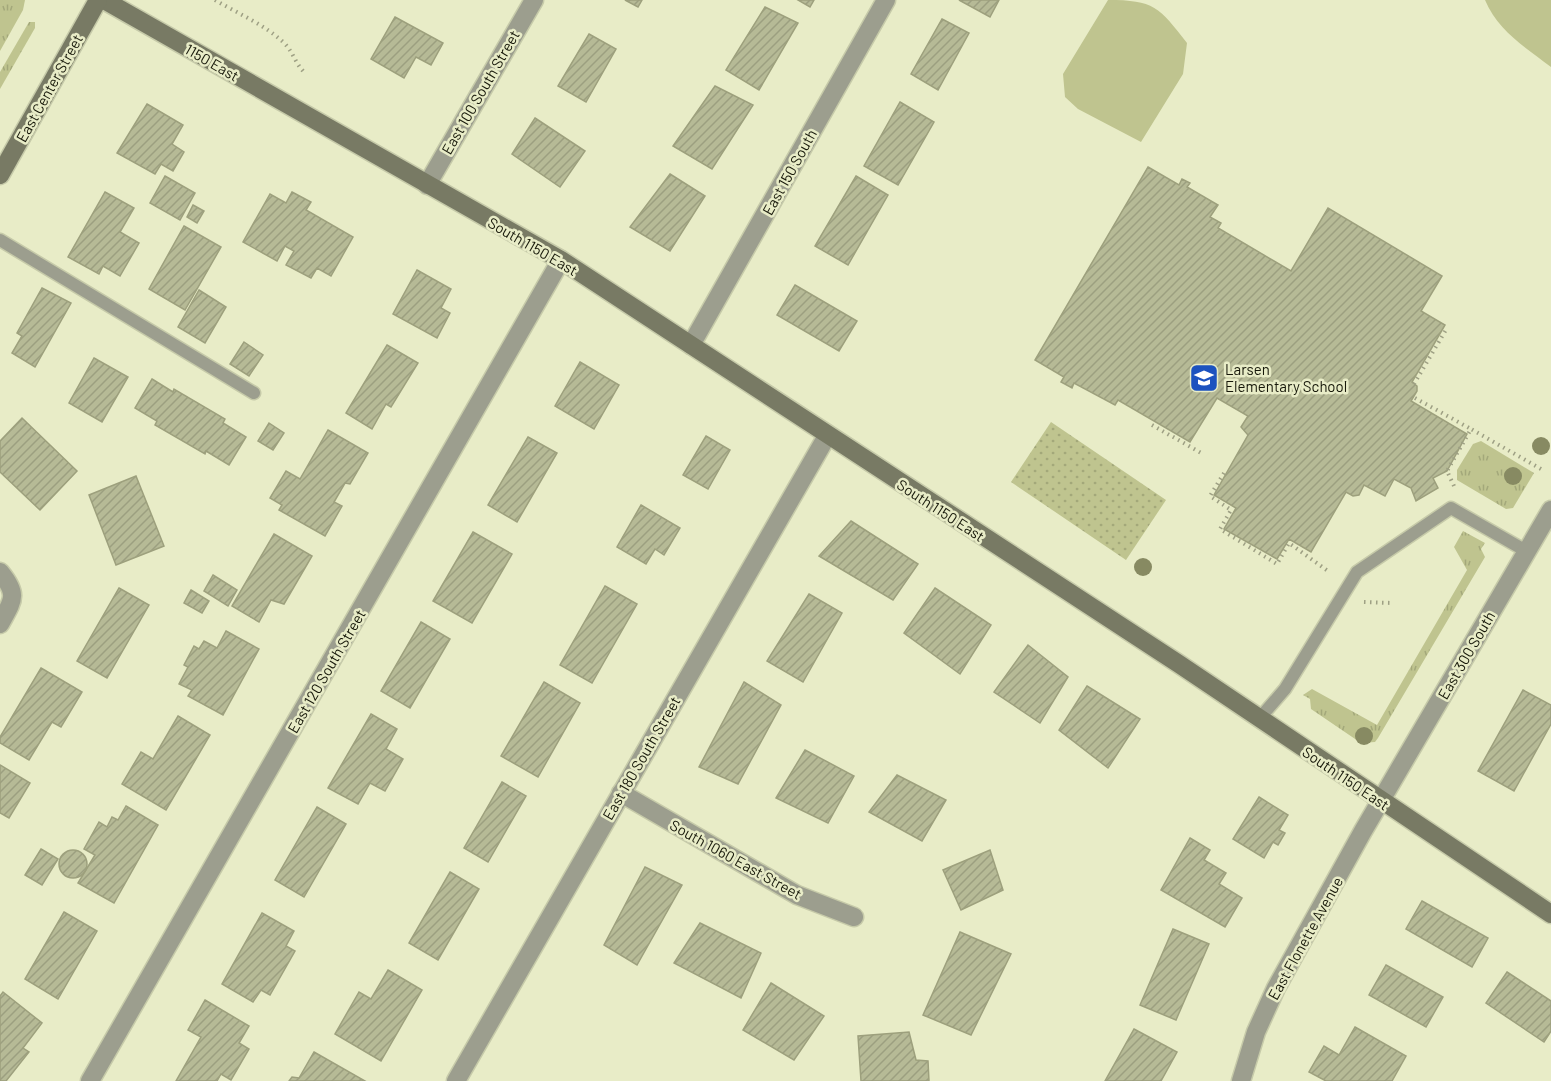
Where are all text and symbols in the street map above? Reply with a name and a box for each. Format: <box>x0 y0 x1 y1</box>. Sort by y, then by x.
street label: East 100 South Street <box>437 27 523 157</box>
street label: East Center Street <box>12 31 86 145</box>
street label: 1150 East <box>182 39 242 85</box>
street label: East 150 South <box>758 126 820 218</box>
street label: South 1150 East <box>485 213 581 279</box>
place label: Larsen Elementary School <box>1225 360 1347 395</box>
school or university icon: Larsen Elementary School <box>1188 362 1220 394</box>
street label: South 1150 East <box>894 475 988 545</box>
street label: East 120 South Street <box>283 606 369 736</box>
street label: East 300 South <box>1434 608 1498 702</box>
street label: East 180 South Street <box>598 693 684 823</box>
street label: South 1150 East <box>1299 742 1393 814</box>
street label: South 1060 East Street <box>667 815 805 903</box>
street label: East Flonette Avenue <box>1264 873 1346 1003</box>

